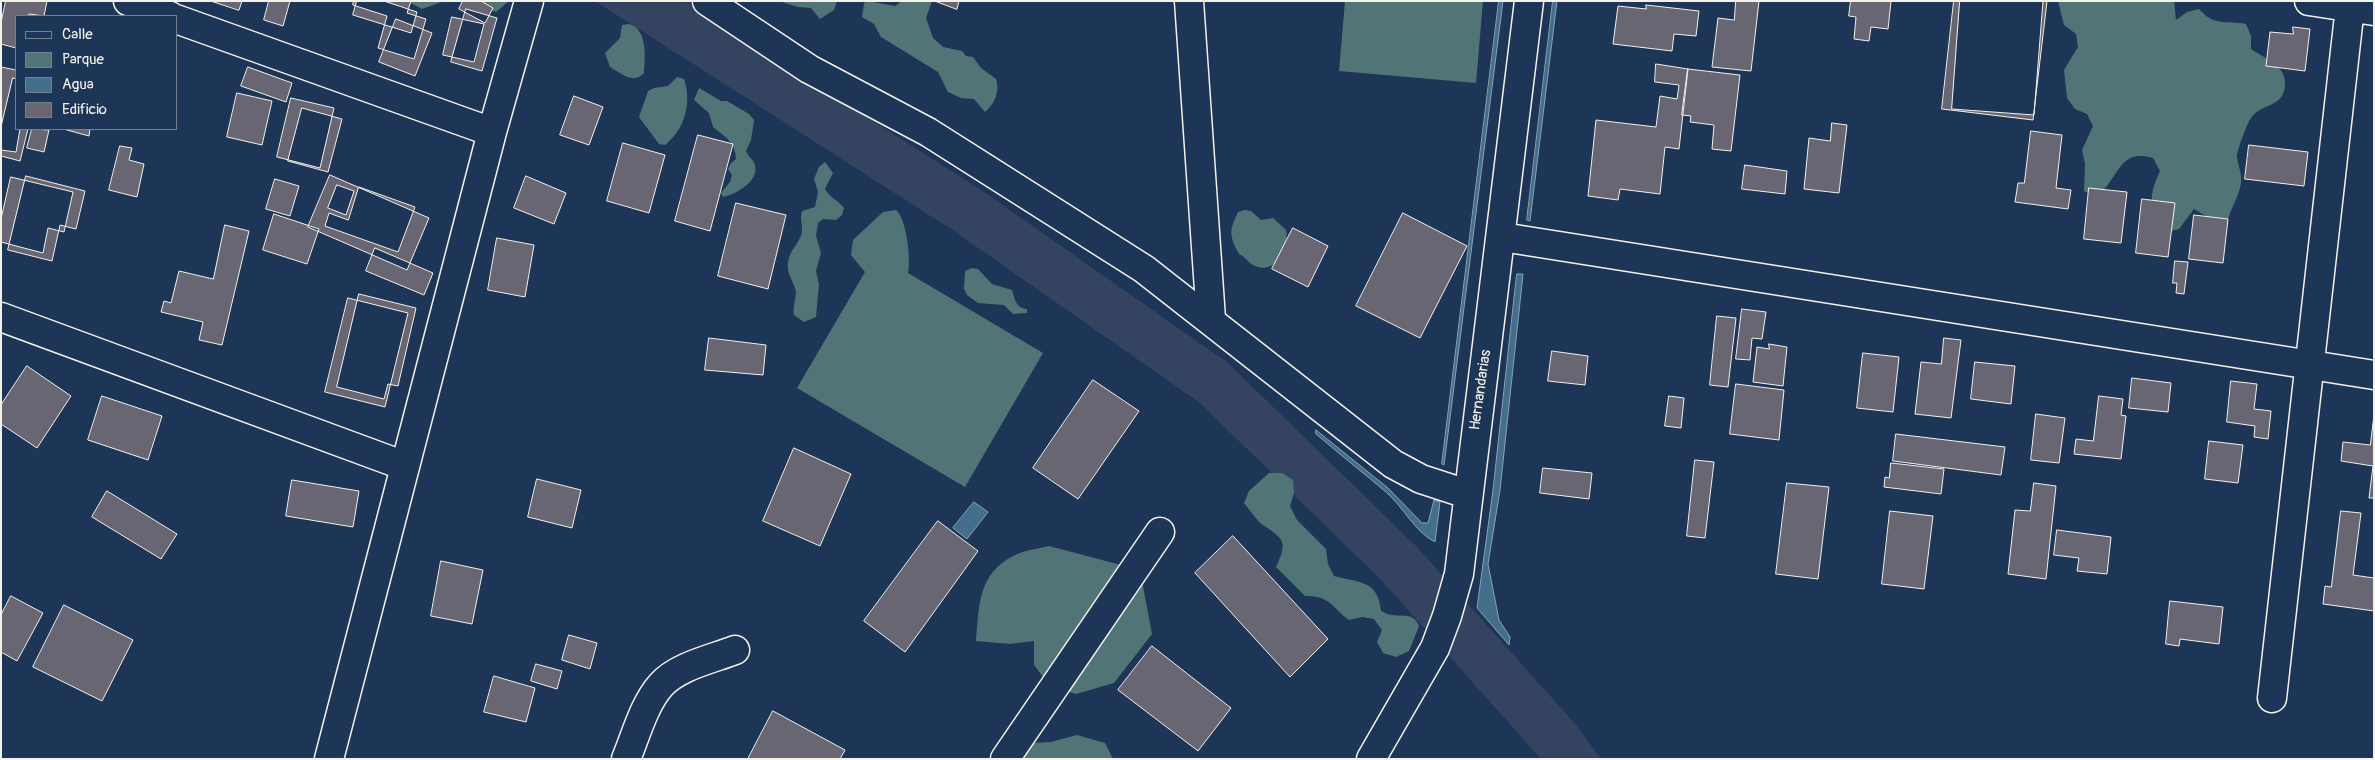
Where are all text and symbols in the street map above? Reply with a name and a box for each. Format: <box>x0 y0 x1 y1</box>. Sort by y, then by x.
legend <box>15 15 178 130</box>
text: Calle <box>62 25 93 44</box>
text: Parque <box>62 50 104 69</box>
text: Agua <box>62 75 94 94</box>
text: Edificio <box>62 100 107 119</box>
street label: Hernandarias <box>1466 349 1496 431</box>

